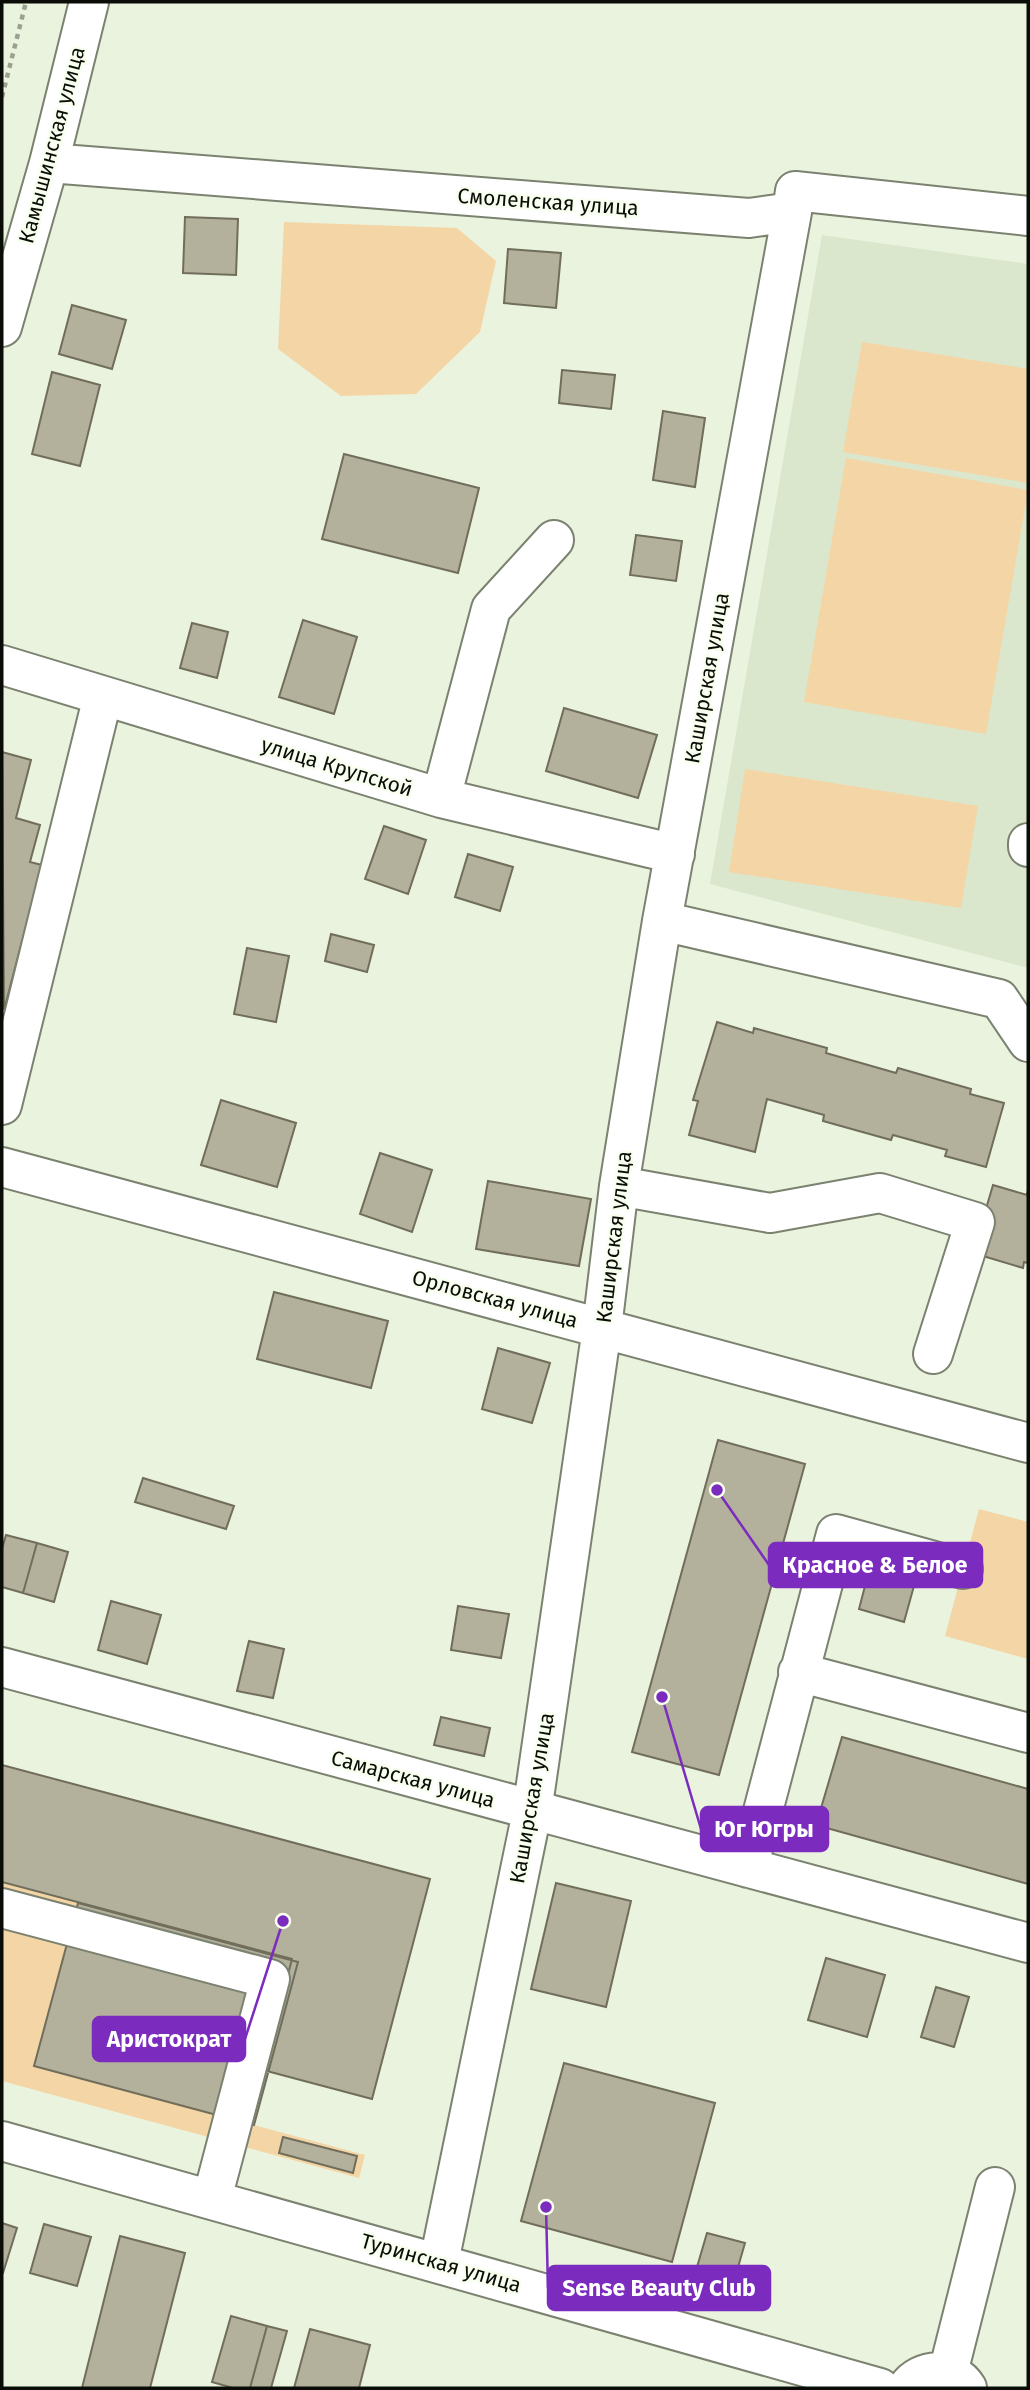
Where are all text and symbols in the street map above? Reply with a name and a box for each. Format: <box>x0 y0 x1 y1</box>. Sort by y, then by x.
street label: Камышинская улица <box>13 44 91 246</box>
street label: Смоленская улица <box>457 183 639 221</box>
street label: Каширская улица <box>679 590 735 766</box>
street label: улица Крупской <box>258 732 416 802</box>
street label: Каширская улица <box>591 1149 637 1325</box>
street label: Орловская улица <box>409 1264 581 1334</box>
callout: Красное & Белое <box>769 1543 982 1587</box>
text: Красное & Белое <box>783 1551 968 1579</box>
street label: Каширская улица <box>504 1710 560 1886</box>
street label: Самарская улица <box>328 1745 498 1813</box>
callout: Юг Югры <box>701 1807 828 1851</box>
text: Юг Югры <box>714 1815 814 1843</box>
callout: Аристократ <box>93 2017 245 2061</box>
text: Аристократ <box>106 2025 232 2053</box>
street label: Туринская улица <box>358 2228 524 2298</box>
callout: Sense Beauty Club <box>548 2266 770 2310</box>
text: Sense Beauty Club <box>562 2274 756 2302</box>

